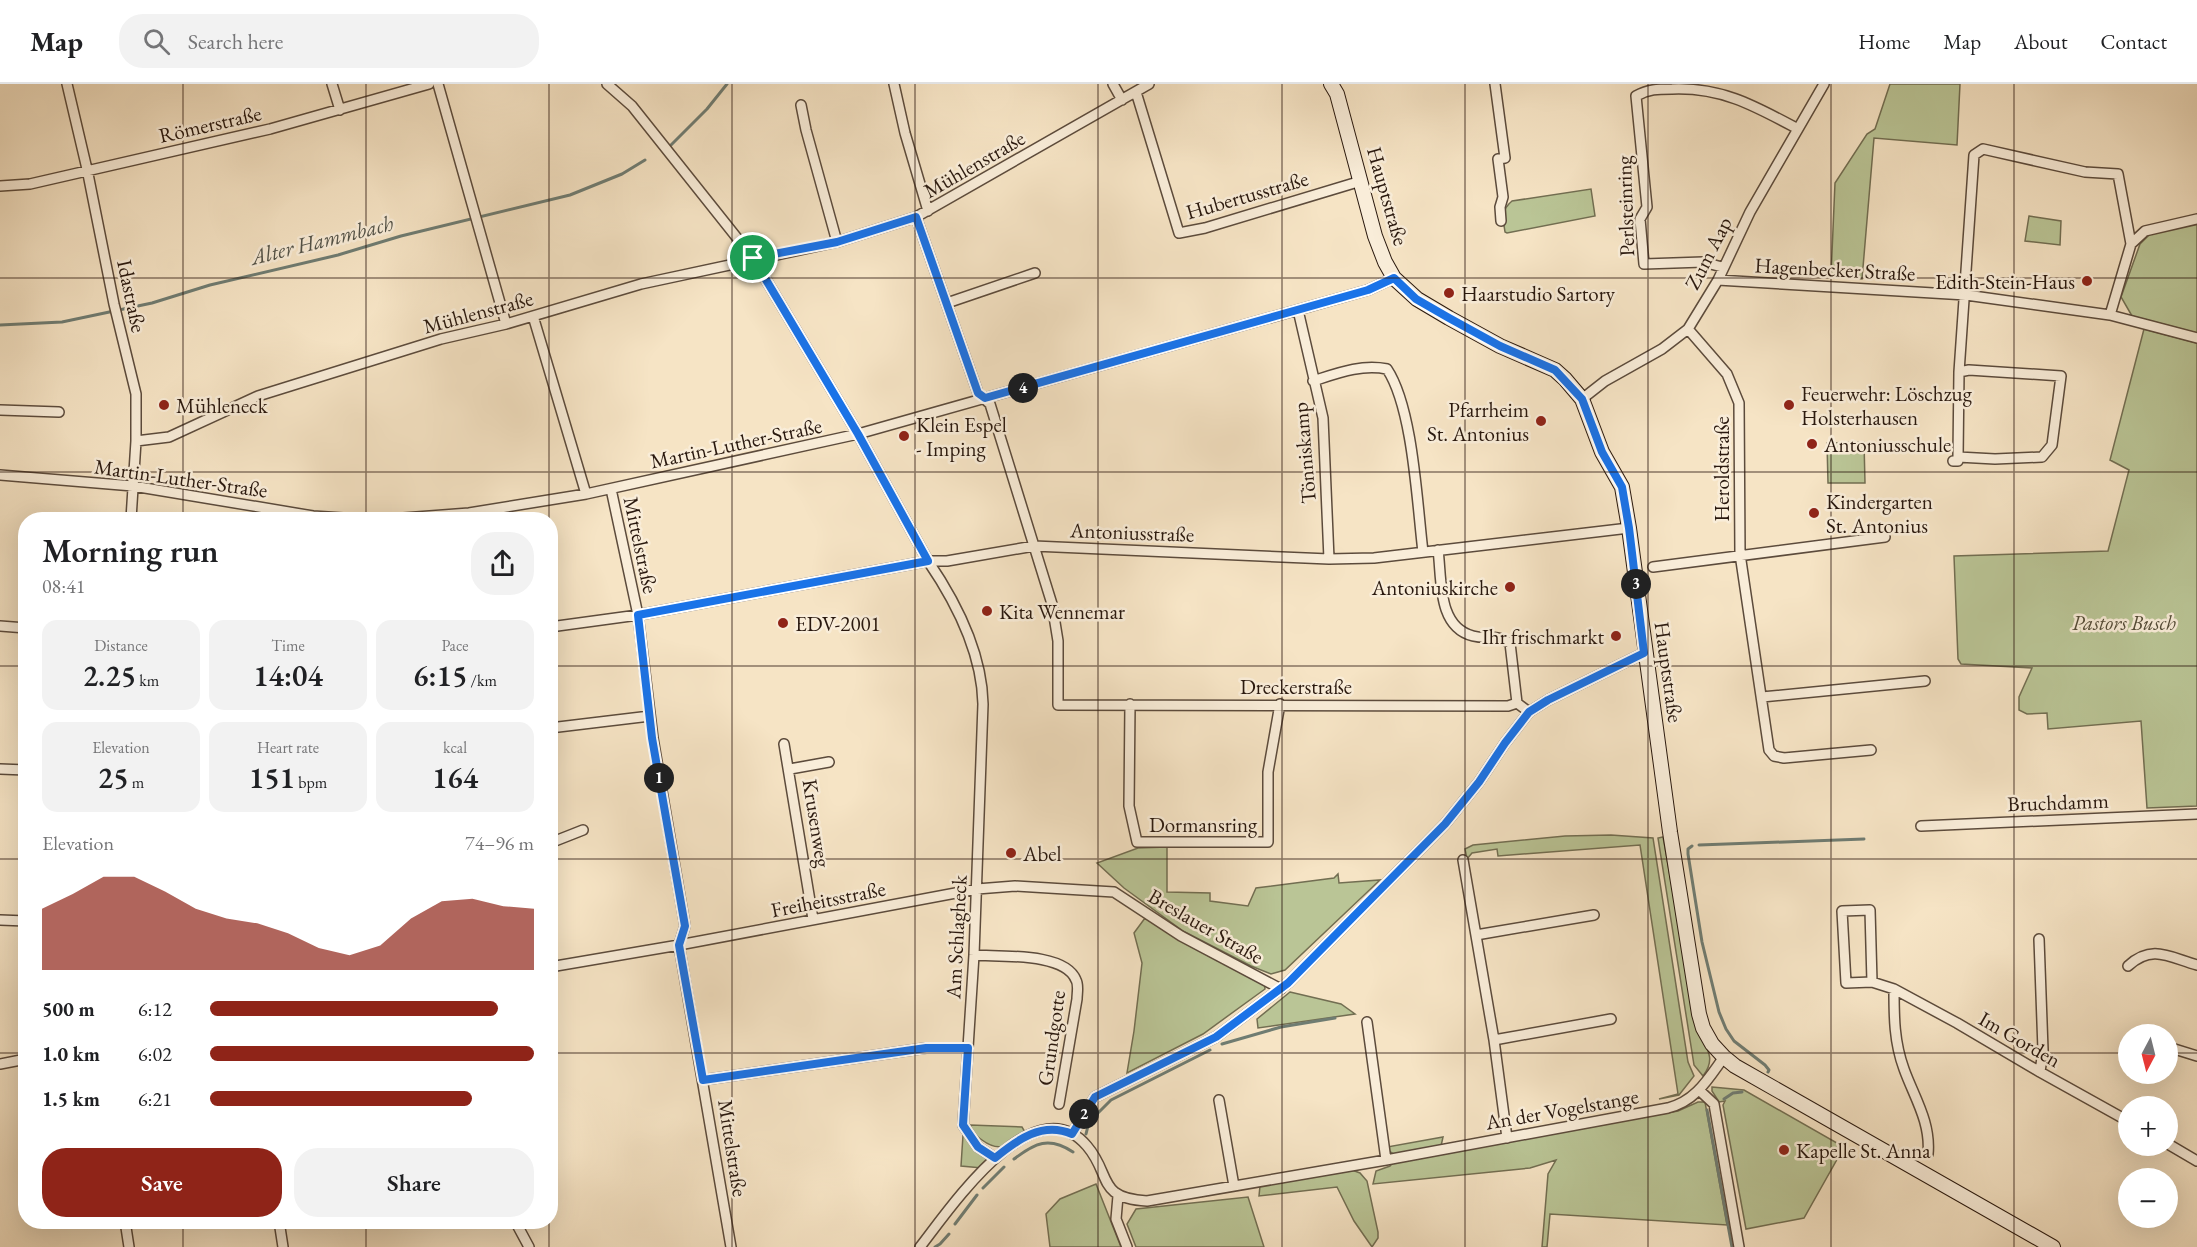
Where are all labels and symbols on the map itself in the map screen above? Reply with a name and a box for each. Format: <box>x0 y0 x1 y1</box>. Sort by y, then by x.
street label: Römerstraße <box>156 99 264 149</box>
street label: Mühlenstraße <box>918 124 1030 204</box>
street label: Hauptstraße <box>1361 143 1415 249</box>
street label: Perlsteinring <box>1610 154 1640 257</box>
street label: Hubertusstraße <box>1183 165 1311 225</box>
water label: Alter Hammbach <box>246 208 397 272</box>
street label: Zum Aap <box>1678 212 1738 294</box>
pin <box>727 232 778 283</box>
street label: Hagenbecker Straße <box>1754 251 1916 287</box>
street label: Idastraße <box>111 257 153 335</box>
place label: Edith-Stein-Haus <box>1935 268 2075 295</box>
marker: Edith-Stein-Haus <box>2080 274 2094 288</box>
place label: Haarstudio Sartory <box>1461 280 1616 307</box>
street label: Mühlenstraße <box>420 284 536 340</box>
marker: Haarstudio Sartory <box>1442 286 1456 300</box>
pin: 4 <box>1008 373 1038 403</box>
place label: Feuerwehr: Löschzug Holsterhausen <box>1801 380 1973 431</box>
place label: Mühleneck <box>176 392 269 419</box>
place label: Pfarrheim St. Antonius <box>1427 396 1529 447</box>
marker: Mühleneck <box>157 398 171 412</box>
marker: Feuerwehr: Löschzug Holsterhausen <box>1782 398 1796 412</box>
street label: Tönniskamp <box>1286 401 1322 505</box>
place label: Klein Espel - Imping <box>916 411 1007 462</box>
street label: Martin-Luther-Straße <box>648 412 824 474</box>
marker: Pfarrheim St. Antonius <box>1534 414 1548 428</box>
street label: Heroldstraße <box>1708 416 1735 522</box>
marker: Klein Espel - Imping <box>897 429 911 443</box>
place label: Antoniusschule <box>1823 431 1951 458</box>
marker: Antoniusschule <box>1805 437 1819 451</box>
street label: Martin-Luther-Straße <box>93 452 269 504</box>
place label: Kindergarten St. Antonius <box>1826 488 1933 539</box>
street label: Mittelstraße <box>618 494 664 596</box>
marker: Kindergarten St. Antonius <box>1807 506 1821 520</box>
street label: Antoniusstraße <box>1068 516 1195 548</box>
pin: 3 <box>1621 569 1651 599</box>
place label: Antoniuskirche <box>1371 574 1498 601</box>
marker: Antoniuskirche <box>1503 580 1517 594</box>
place label: Kita Wennemar <box>999 598 1125 625</box>
marker: Kita Wennemar <box>980 604 994 618</box>
park label: Pastors Busch <box>2072 609 2176 636</box>
place label: EDV-2001 <box>795 610 881 637</box>
marker: EDV-2001 <box>776 616 790 630</box>
street label: Hauptstraße <box>1649 620 1689 724</box>
place label: Ihr frischmarkt <box>1482 623 1604 650</box>
marker: Ihr frischmarkt <box>1609 629 1623 643</box>
street label: Dreckerstraße <box>1240 673 1352 700</box>
pin: 1 <box>644 763 674 793</box>
street label: Krusenweg <box>797 777 837 870</box>
street label: Bruchdamm <box>2007 787 2109 817</box>
street label: Dormansring <box>1149 811 1258 838</box>
place label: Abel <box>1022 840 1062 867</box>
marker: Abel <box>1004 846 1018 860</box>
street label: Am Schlagheck <box>939 873 973 1001</box>
street label: Freiheitsstraße <box>768 875 888 923</box>
street label: Breslauer Straße <box>1144 882 1268 970</box>
street label: Grundgotte <box>1031 989 1071 1087</box>
street label: Im Gorden <box>1974 1005 2066 1073</box>
north arrow <box>2118 1024 2178 1084</box>
street label: An der Vogelstange <box>1482 1082 1641 1136</box>
street label: Mittelstraße <box>712 1097 754 1199</box>
pin: 2 <box>1069 1099 1099 1129</box>
place label: Kapelle St. Anna <box>1796 1137 1931 1164</box>
marker: Kapelle St. Anna <box>1777 1143 1791 1157</box>

